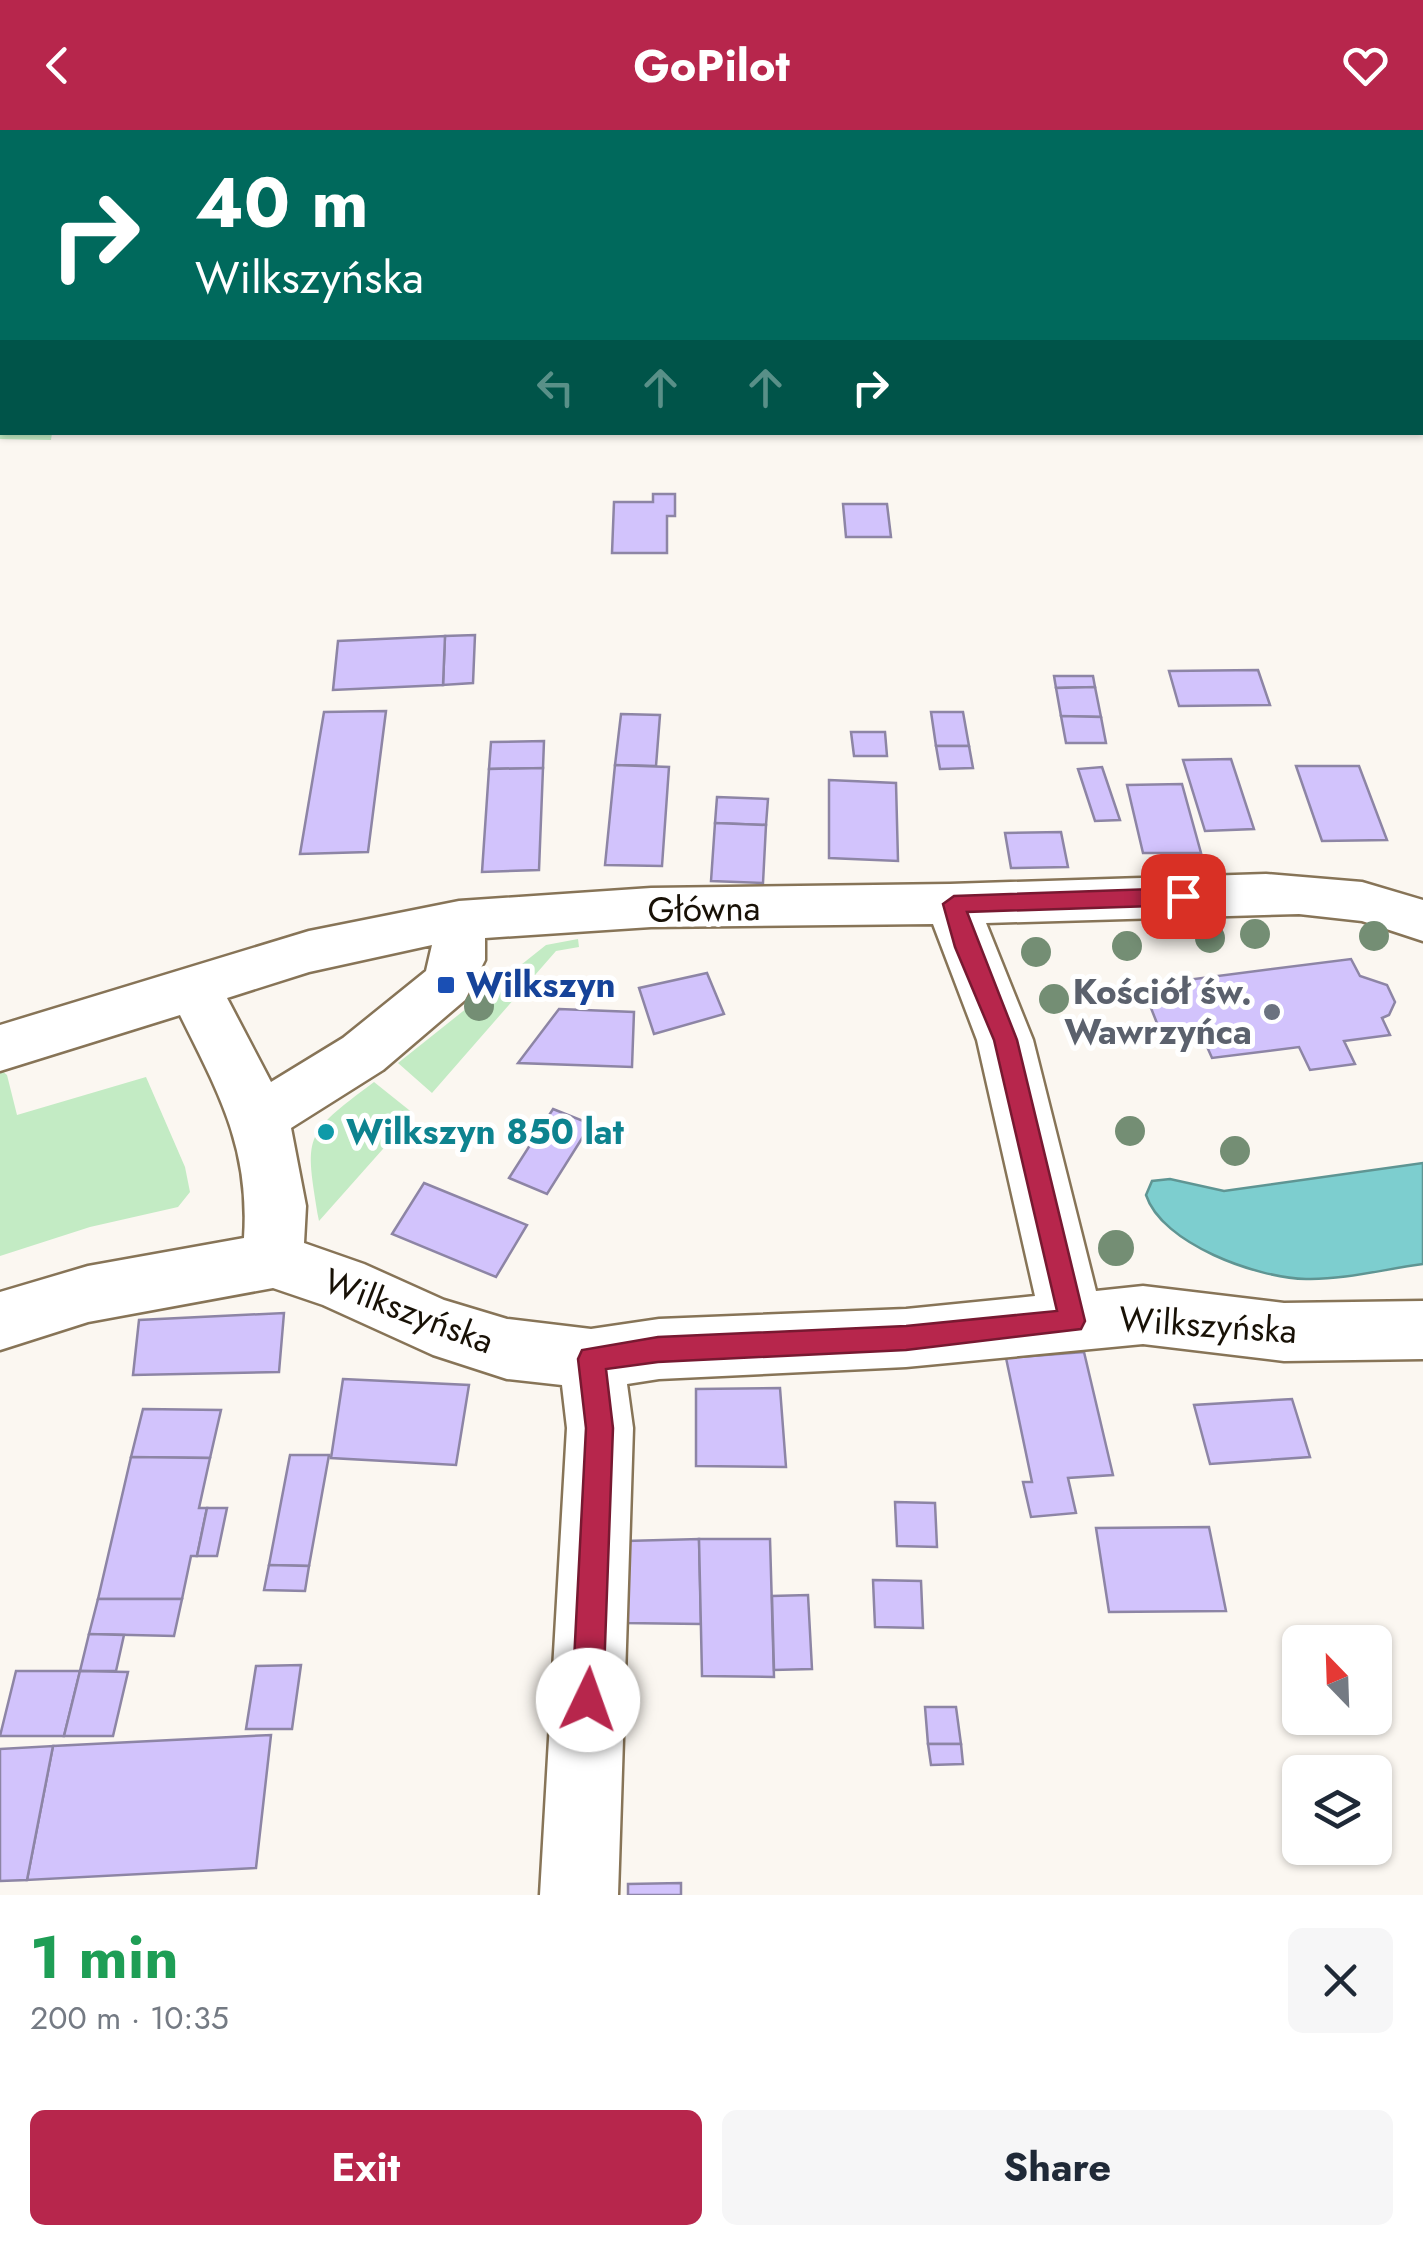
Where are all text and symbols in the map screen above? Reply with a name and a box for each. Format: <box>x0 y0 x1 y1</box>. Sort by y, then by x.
text: GoPilot <box>633 33 790 98</box>
icon: back <box>30 38 85 93</box>
icon: heart <box>1338 38 1393 93</box>
text: 40 m <box>195 152 369 253</box>
icon: right <box>30 170 160 300</box>
text: Wilkszyńska <box>195 245 424 310</box>
icon: left <box>528 360 583 415</box>
icon: ahead <box>633 360 688 415</box>
icon: ahead <box>738 360 793 415</box>
icon: right <box>843 360 898 415</box>
pin <box>1141 854 1226 939</box>
icon: arrive <box>1156 869 1211 924</box>
street label: Główna <box>647 883 761 935</box>
place label: Wilkszyn <box>466 960 616 1010</box>
place label: Kościół św. Wawrzyńca <box>1064 967 1252 1057</box>
marker: Wilkszyn <box>435 974 457 996</box>
marker: Kościół św. Wawrzyńca <box>1261 1001 1283 1023</box>
place label: Wilkszyn 850 lat <box>346 1107 624 1157</box>
marker: Wilkszyn 850 lat <box>315 1121 337 1143</box>
street label: Wilkszyńska <box>317 1256 501 1366</box>
street label: Wilkszyńska <box>1117 1294 1299 1356</box>
north arrow <box>1282 1625 1392 1735</box>
map controls <box>1282 1625 1392 1865</box>
position arrow <box>536 1648 640 1752</box>
button: layers <box>1282 1755 1392 1865</box>
text: 1 min <box>30 1914 179 2001</box>
button: close <box>1288 1928 1393 2033</box>
text: 200 m · 10:35 <box>30 1995 229 2041</box>
button: Exit <box>30 2110 702 2225</box>
button: Share <box>722 2110 1393 2225</box>

